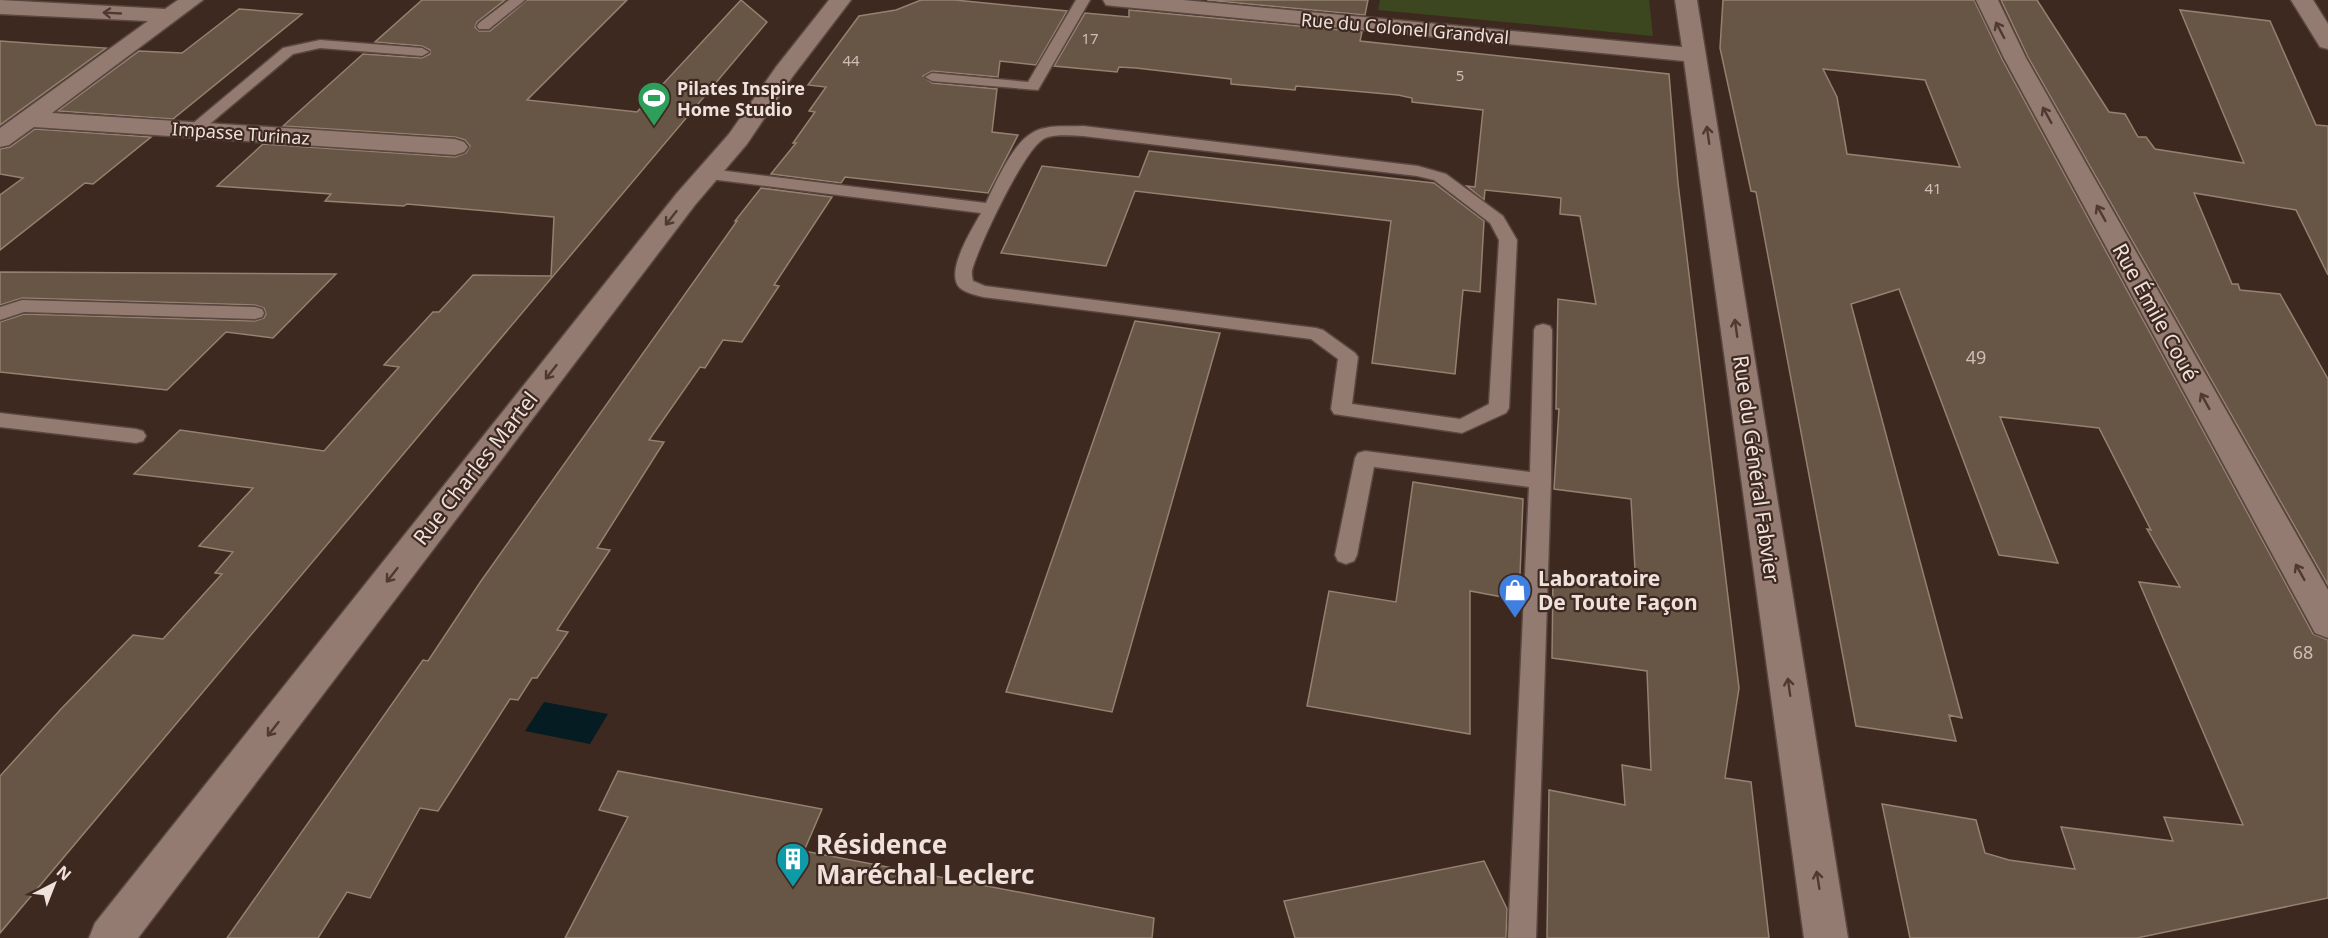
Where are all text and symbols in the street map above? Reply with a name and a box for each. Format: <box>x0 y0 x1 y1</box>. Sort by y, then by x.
one-way arrow <box>102 7 122 18</box>
street label: Rue du Colonel Grandval <box>1300 7 1510 49</box>
one-way arrow <box>1994 21 2005 39</box>
house number: 17 <box>1081 28 1099 48</box>
house number: 44 <box>842 50 860 70</box>
house number: 5 <box>1456 65 1464 85</box>
place label: Pilates Inspire Home Studio <box>677 76 805 121</box>
sports icon: Pilates Inspire Home Studio <box>636 80 672 127</box>
one-way arrow <box>2041 107 2053 124</box>
street label: Impasse Turinaz <box>171 116 311 150</box>
one-way arrow <box>1702 126 1713 146</box>
house number: 41 <box>1924 178 1942 198</box>
one-way arrow <box>2095 204 2106 222</box>
one-way arrow <box>664 210 677 226</box>
street label: Rue Émile Coué <box>2107 238 2205 386</box>
one-way arrow <box>1730 319 1741 339</box>
house number: 49 <box>1966 345 1986 369</box>
street label: Rue du Général Fabvier <box>1727 353 1787 585</box>
one-way arrow <box>545 363 557 379</box>
street label: Rue Charles Martel <box>406 386 544 550</box>
one-way arrow <box>2199 393 2211 410</box>
place label: Laboratoire De Toute Façon <box>1538 564 1698 616</box>
one-way arrow <box>2294 564 2306 581</box>
one-way arrow <box>386 567 399 583</box>
shop icon: Laboratoire De Toute Façon <box>1497 572 1533 619</box>
house number: 68 <box>2293 640 2313 664</box>
one-way arrow <box>1784 678 1795 698</box>
one-way arrow <box>266 721 279 737</box>
place label: Résidence Maréchal Leclerc <box>816 826 1034 892</box>
building icon: Résidence Maréchal Leclerc <box>775 841 811 888</box>
north arrow <box>24 854 84 914</box>
text: N <box>52 860 76 885</box>
one-way arrow <box>1813 871 1824 890</box>

